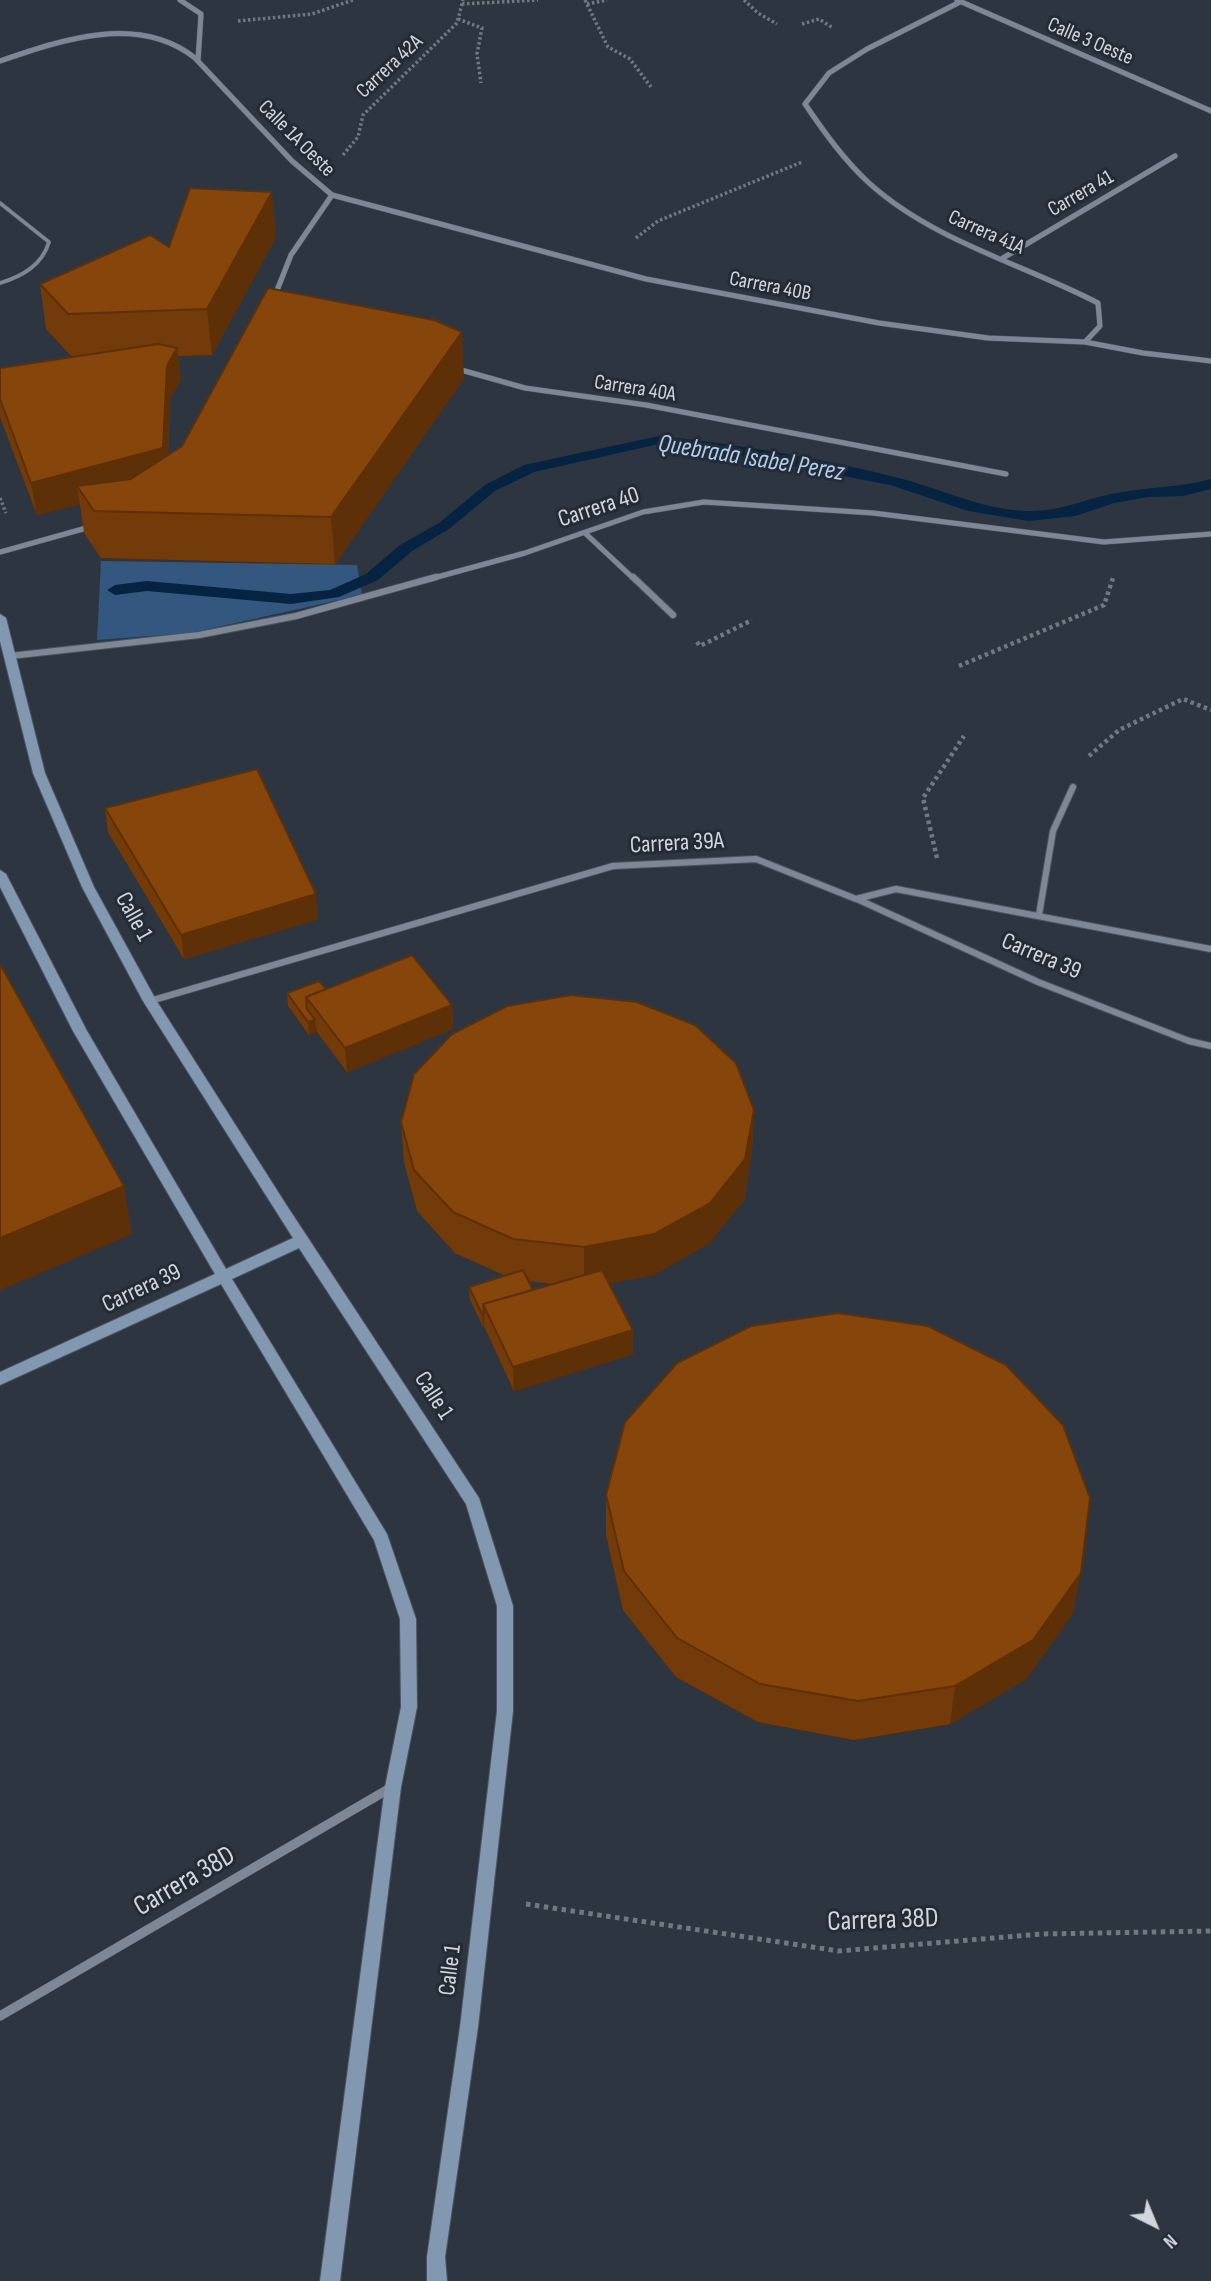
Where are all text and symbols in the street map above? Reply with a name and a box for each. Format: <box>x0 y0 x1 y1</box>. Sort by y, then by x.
street label: Calle 3 Oeste <box>1043 13 1137 71</box>
street label: Carrera 42A <box>352 30 428 104</box>
street label: Calle 1A Oeste <box>252 95 340 183</box>
street label: Carrera 41 <box>1044 165 1118 223</box>
street label: Carrera 41A <box>944 205 1028 261</box>
street label: Carrera 40B <box>727 267 813 307</box>
street label: Carrera 40A <box>592 370 678 408</box>
water label: Quebrada Isabel Perez <box>656 429 846 489</box>
street label: Carrera 40 <box>555 481 643 535</box>
street label: Carrera 39A <box>629 827 725 861</box>
street label: Calle 1 <box>108 888 158 946</box>
street label: Carrera 39 <box>997 927 1085 987</box>
street label: Carrera 39 <box>98 1258 186 1320</box>
street label: Calle 1 <box>407 1367 459 1425</box>
street label: Carrera 38D <box>128 1840 242 1924</box>
street label: Carrera 38D <box>827 1902 939 1940</box>
street label: Calle 1 <box>434 1943 468 1997</box>
north arrow <box>1120 2190 1190 2260</box>
text: N <box>1158 2229 1181 2253</box>

